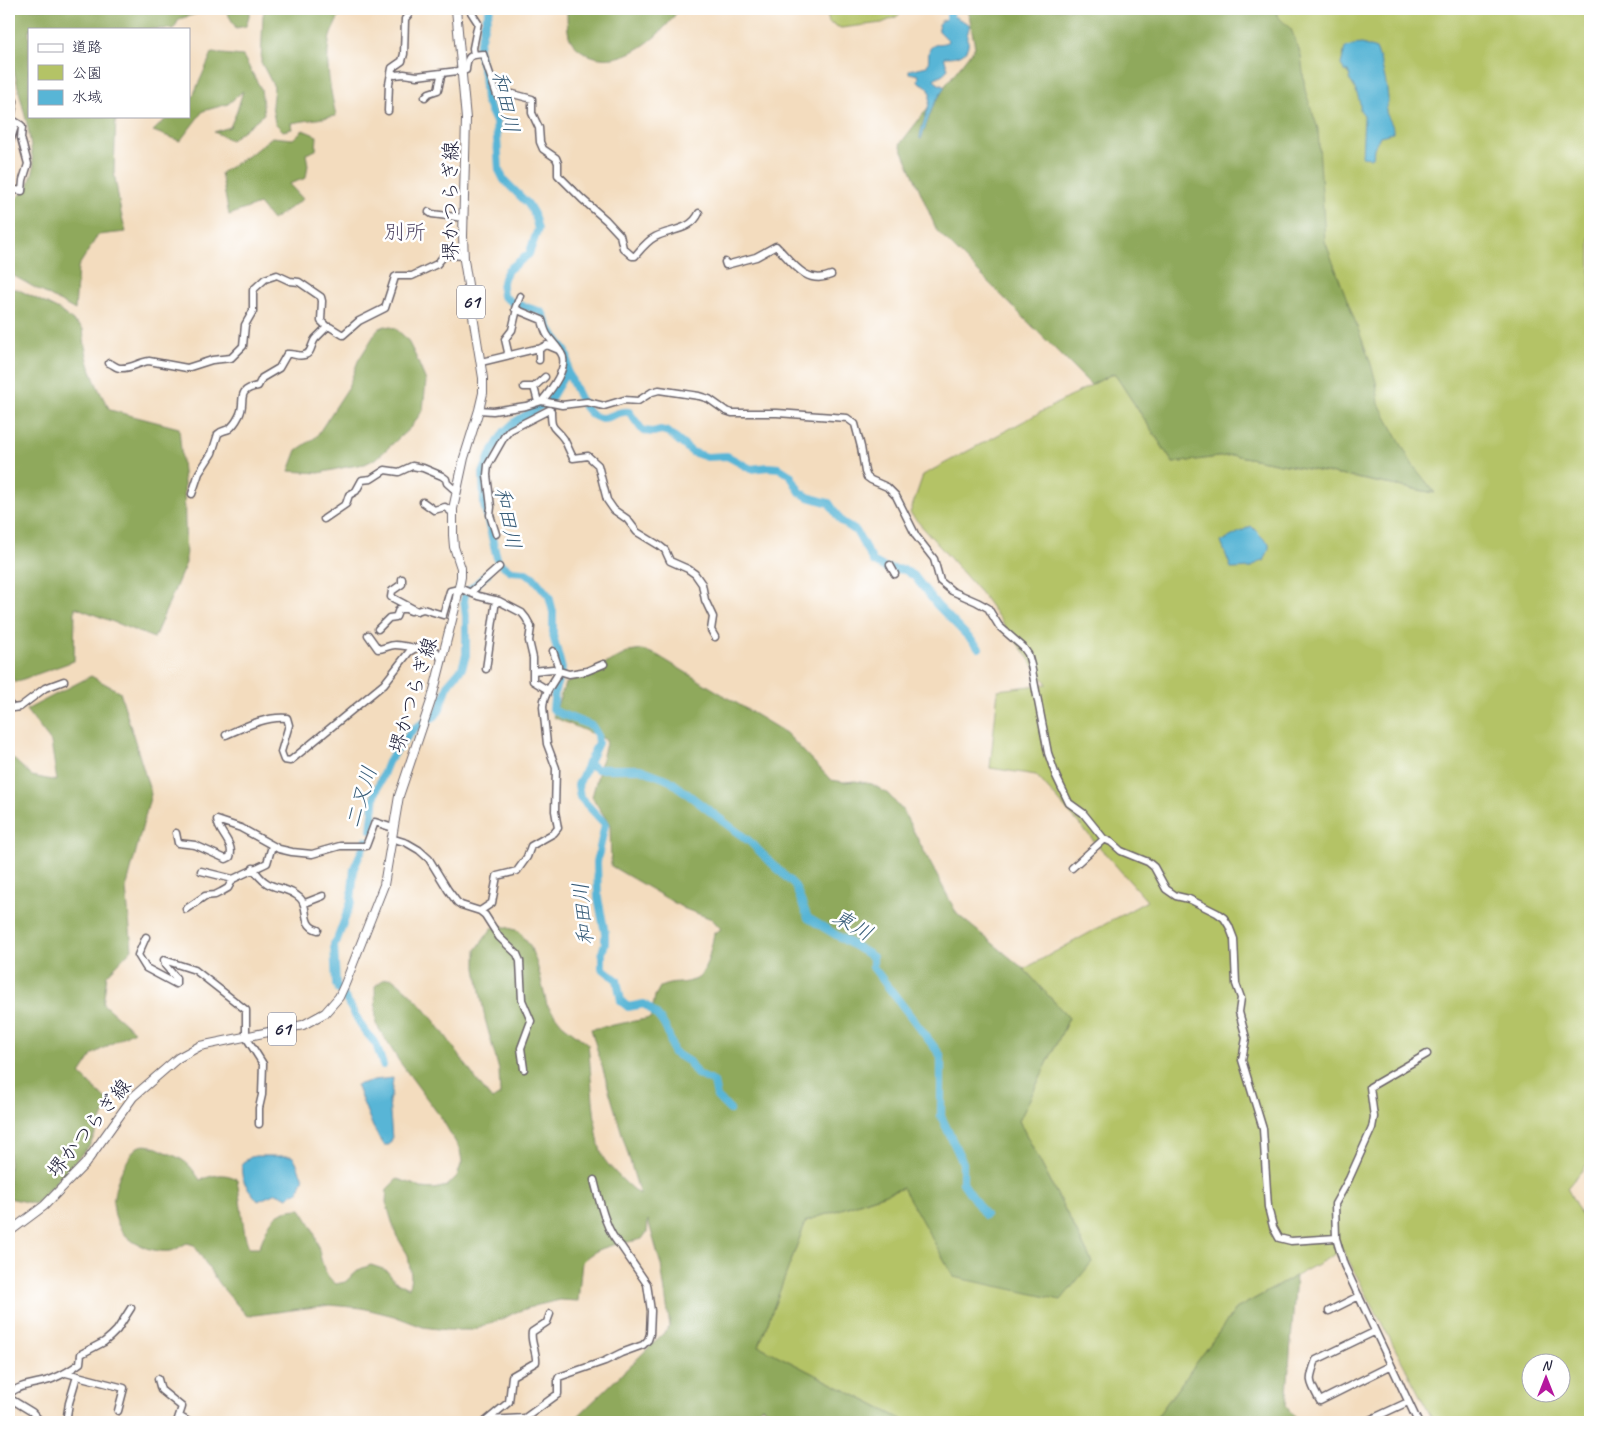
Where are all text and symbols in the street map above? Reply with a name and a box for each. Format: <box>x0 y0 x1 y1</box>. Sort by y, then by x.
legend <box>28 28 190 118</box>
text: 道路 <box>72 38 102 57</box>
text: 公園 <box>72 64 102 83</box>
water label: 和田川 <box>487 68 525 136</box>
text: 水域 <box>72 88 102 107</box>
street label: 堺かつらぎ線 <box>438 141 463 261</box>
district label: 別所 <box>384 219 426 245</box>
road number: 61 <box>457 286 485 318</box>
water label: 和田川 <box>489 485 527 551</box>
street label: 堺かつらぎ線 <box>384 634 442 756</box>
water label: 二又川 <box>339 763 383 831</box>
water label: 和田川 <box>567 881 599 947</box>
water label: 東川 <box>828 903 878 947</box>
road number: 61 <box>268 1012 296 1046</box>
street label: 堺かつらぎ線 <box>42 1074 136 1182</box>
north arrow <box>1522 1354 1572 1404</box>
text: N <box>1542 1357 1553 1374</box>

